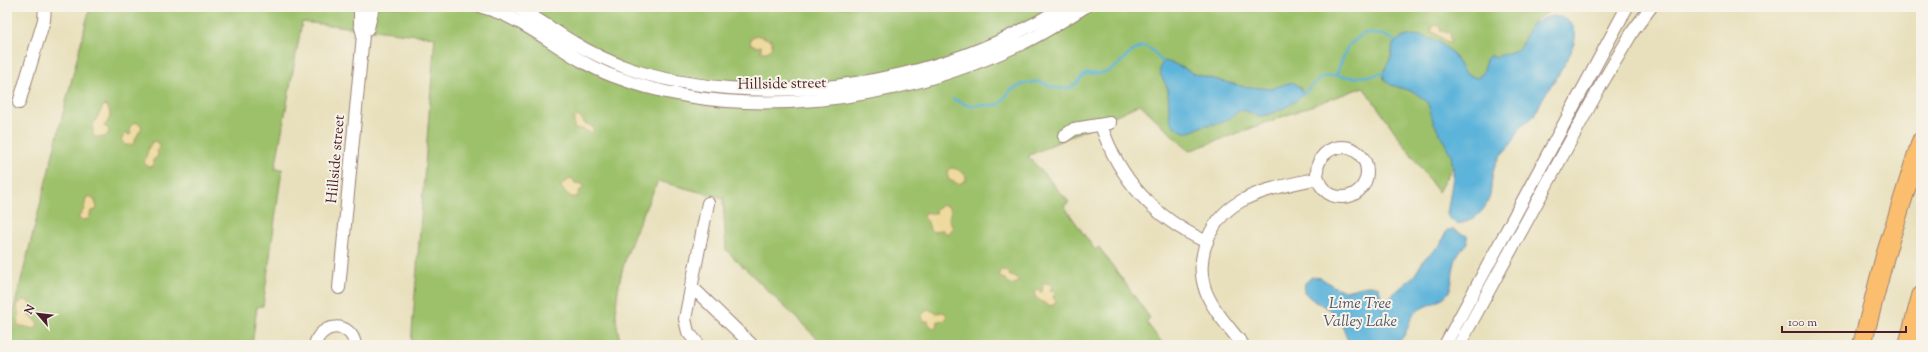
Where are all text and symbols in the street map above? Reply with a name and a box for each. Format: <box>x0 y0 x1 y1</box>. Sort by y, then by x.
street label: Hillside street <box>737 73 827 96</box>
street label: Hillside street <box>322 114 351 204</box>
water label: Lime Tree Valley Lake <box>1323 293 1397 334</box>
north arrow <box>18 294 58 334</box>
text: N <box>20 302 39 318</box>
scale bar <box>1782 308 1906 334</box>
text: 100 m <box>1788 314 1817 332</box>

